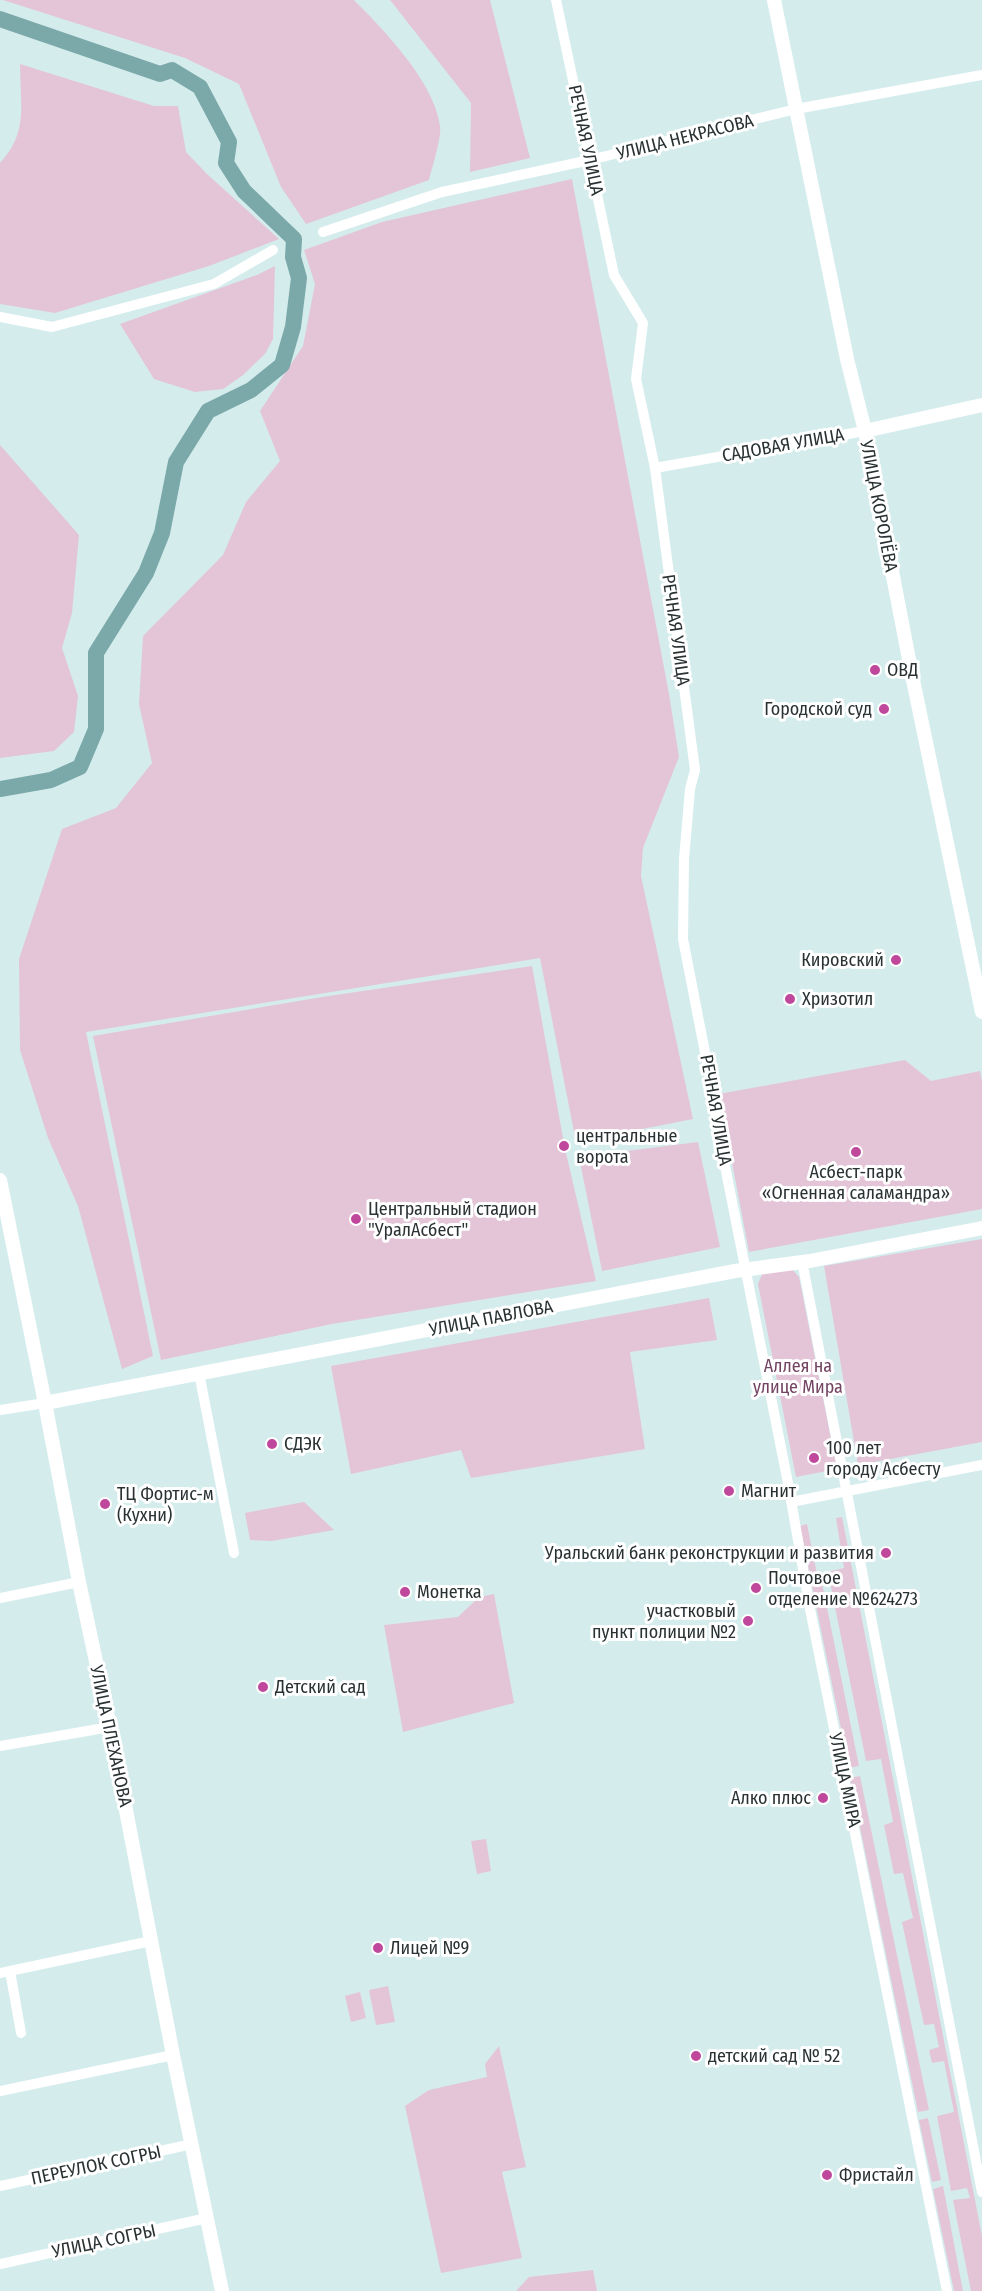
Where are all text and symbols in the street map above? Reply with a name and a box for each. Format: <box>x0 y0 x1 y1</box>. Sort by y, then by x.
street label: РЕЧНАЯ УЛИЦА <box>564 83 609 198</box>
street label: УЛИЦА НЕКРАСОВА <box>613 109 756 165</box>
street label: САДОВАЯ УЛИЦА <box>720 423 846 467</box>
street label: УЛИЦА КОРОЛЁВА <box>855 437 903 574</box>
street label: РЕЧНАЯ УЛИЦА <box>657 573 695 688</box>
place label: ОВД <box>887 659 918 681</box>
marker: ОВД <box>868 663 882 677</box>
place label: Городской суд <box>764 698 872 720</box>
marker: Городской суд <box>877 702 891 716</box>
place label: Кировский <box>801 949 884 971</box>
marker: Кировский <box>889 953 903 967</box>
place label: Хризотил <box>802 988 873 1010</box>
marker: Хризотил <box>783 992 797 1006</box>
street label: РЕЧНАЯ УЛИЦА <box>695 1053 737 1168</box>
place label: центральные ворота <box>576 1125 678 1168</box>
marker: центральные ворота <box>557 1139 571 1153</box>
marker: Асбест-парк «Огненная саламандра» <box>849 1145 863 1159</box>
place label: Асбест-парк «Огненная саламандра» <box>762 1161 950 1204</box>
place label: Центральный стадион "УралАсбест" <box>368 1198 537 1241</box>
marker: Центральный стадион "УралАсбест" <box>349 1212 363 1226</box>
street label: УЛИЦА ПАВЛОВА <box>426 1295 555 1341</box>
park label: Аллея на улице Мира <box>753 1355 843 1398</box>
place label: СДЭК <box>284 1433 322 1455</box>
marker: СДЭК <box>265 1437 279 1451</box>
place label: 100 лет городу Асбесту <box>826 1437 941 1480</box>
marker: 100 лет городу Асбесту <box>807 1451 821 1465</box>
place label: Магнит <box>741 1480 797 1502</box>
place label: ТЦ Фортис-м (Кухни) <box>117 1483 214 1526</box>
marker: Магнит <box>722 1484 736 1498</box>
marker: ТЦ Фортис-м (Кухни) <box>98 1497 112 1511</box>
place label: Уральский банк реконструкции и развития <box>544 1542 874 1564</box>
marker: Уральский банк реконструкции и развития <box>879 1546 893 1560</box>
place label: Почтовое отделение №624273 <box>768 1567 918 1610</box>
place label: Монетка <box>417 1581 482 1603</box>
marker: Почтовое отделение №624273 <box>749 1581 763 1595</box>
marker: Монетка <box>398 1585 412 1599</box>
place label: участковый пункт полиции №2 <box>592 1600 736 1643</box>
marker: участковый пункт полиции №2 <box>741 1614 755 1628</box>
street label: УЛИЦА ПЛЕХАНОВА <box>85 1662 137 1809</box>
place label: Детский сад <box>274 1676 365 1698</box>
marker: Детский сад <box>256 1680 270 1694</box>
street label: УЛИЦА МИРА <box>824 1730 866 1830</box>
place label: Алко плюс <box>731 1787 811 1809</box>
marker: Алко плюс <box>816 1791 830 1805</box>
place label: Лицей №9 <box>390 1937 469 1959</box>
marker: Лицей №9 <box>371 1941 385 1955</box>
place label: детский сад № 52 <box>708 2045 840 2067</box>
marker: детский сад № 52 <box>689 2049 703 2063</box>
street label: ПЕРЕУЛОК СОГРЫ <box>29 2140 163 2190</box>
place label: Фристайл <box>839 2164 914 2186</box>
marker: Фристайл <box>820 2168 834 2182</box>
street label: УЛИЦА СОГРЫ <box>49 2219 158 2263</box>

